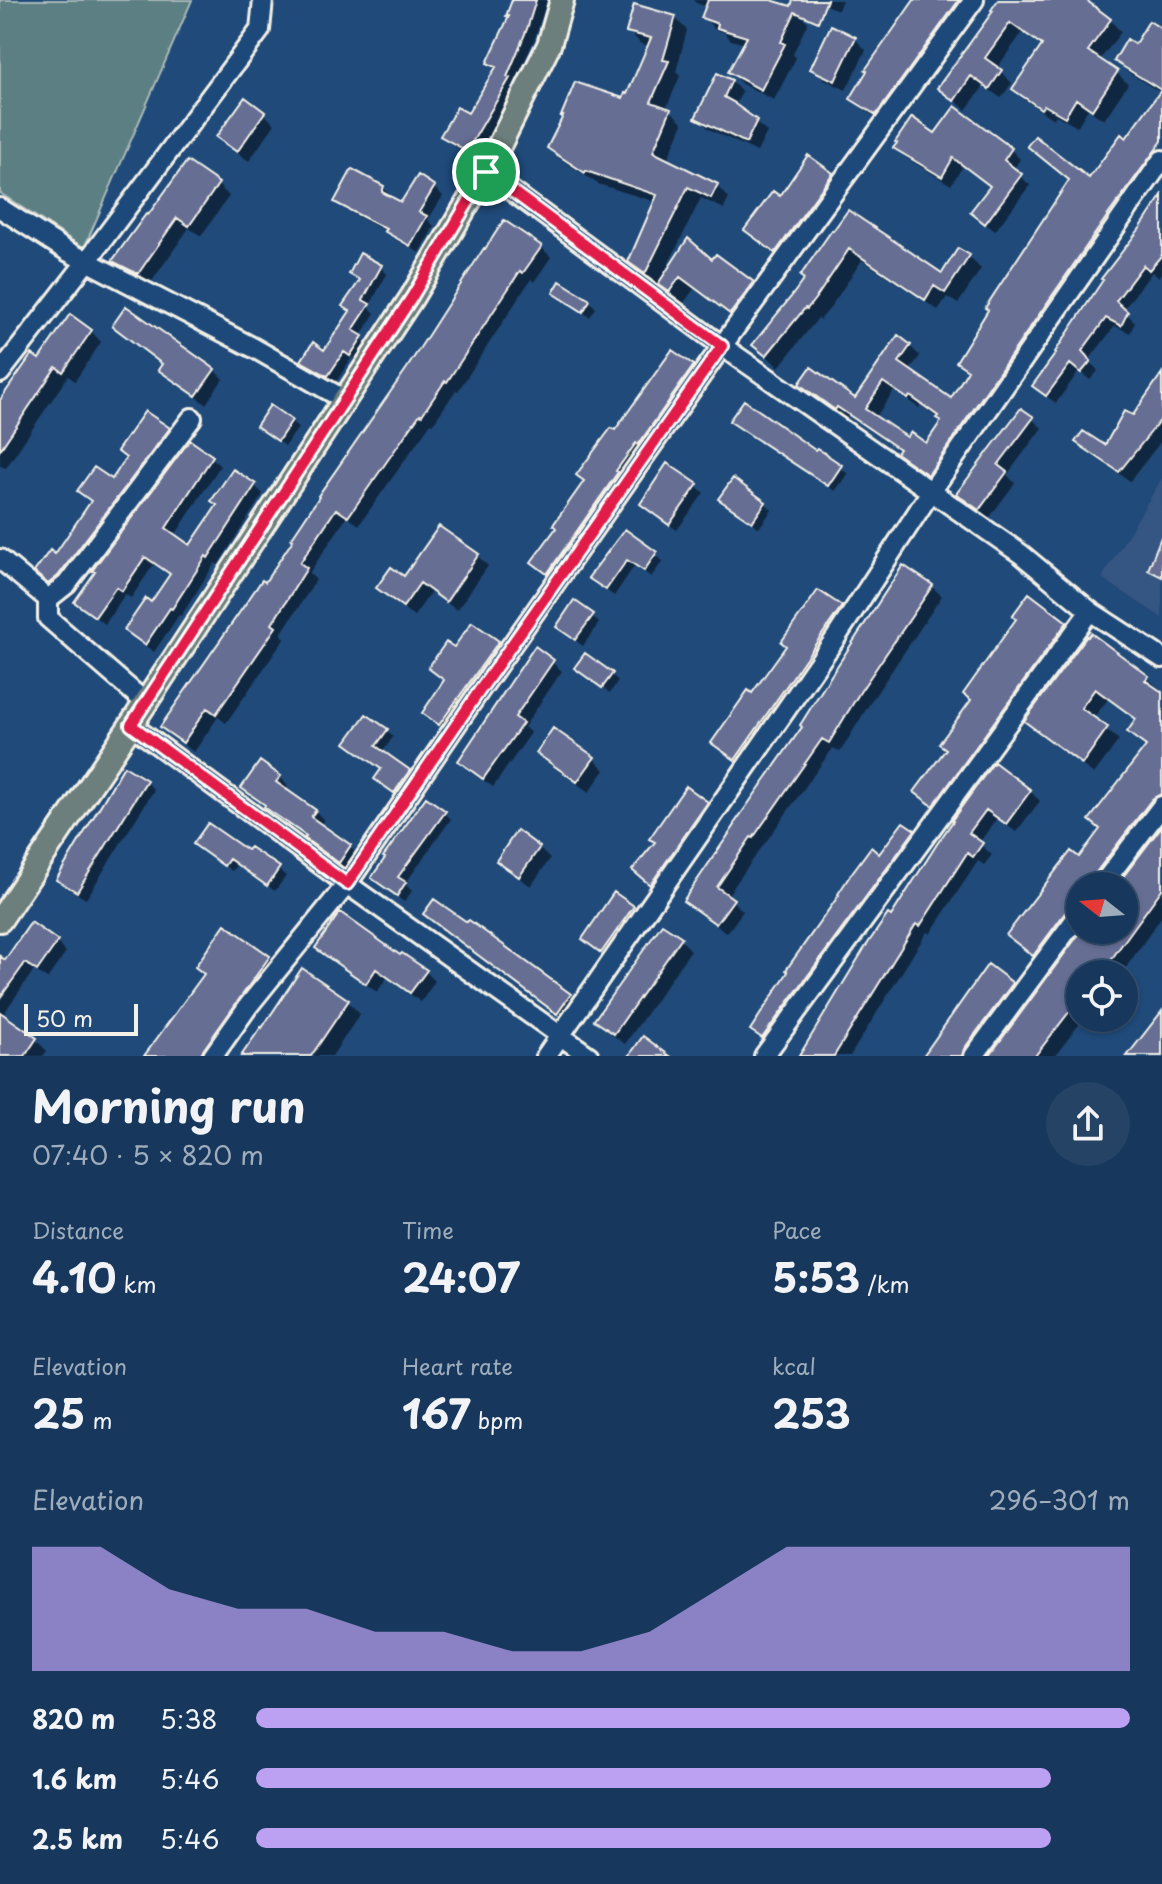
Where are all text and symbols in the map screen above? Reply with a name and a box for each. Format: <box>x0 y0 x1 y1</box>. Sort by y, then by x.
pin <box>452 138 520 206</box>
icon: arrive <box>464 150 508 194</box>
north arrow <box>1066 872 1138 944</box>
map controls <box>1066 872 1138 1032</box>
button: locate <box>1066 960 1138 1032</box>
scale bar <box>24 1000 138 1036</box>
text: 50 m <box>36 1001 93 1034</box>
text: Morning run <box>32 1072 306 1138</box>
button: share <box>1046 1082 1130 1166</box>
text: 07:40 · 5 × 820 m <box>32 1135 264 1174</box>
text: Distance <box>32 1213 124 1246</box>
text: Time <box>402 1213 454 1246</box>
text: Pace <box>772 1213 822 1246</box>
text: 4.10 <box>32 1246 116 1307</box>
text: 24:07 <box>402 1246 520 1307</box>
text: 5:53 <box>772 1246 860 1307</box>
text: km <box>116 1267 157 1300</box>
text: /km <box>860 1267 910 1300</box>
text: Elevation <box>32 1349 127 1382</box>
text: Heart rate <box>402 1349 513 1382</box>
text: kcal <box>772 1349 816 1382</box>
text: 25 <box>32 1382 85 1443</box>
text: 167 <box>402 1382 471 1443</box>
text: 253 <box>772 1382 851 1443</box>
text: m <box>85 1403 112 1436</box>
text: bpm <box>471 1403 523 1436</box>
text: Elevation <box>32 1480 144 1519</box>
text: 296–301 m <box>989 1480 1130 1519</box>
text: 820 m <box>32 1699 115 1738</box>
text: 5:38 <box>160 1699 218 1738</box>
text: 1.6 km <box>32 1759 117 1798</box>
text: 5:46 <box>160 1759 220 1798</box>
text: 2.5 km <box>32 1819 123 1858</box>
text: 5:46 <box>160 1819 220 1858</box>

